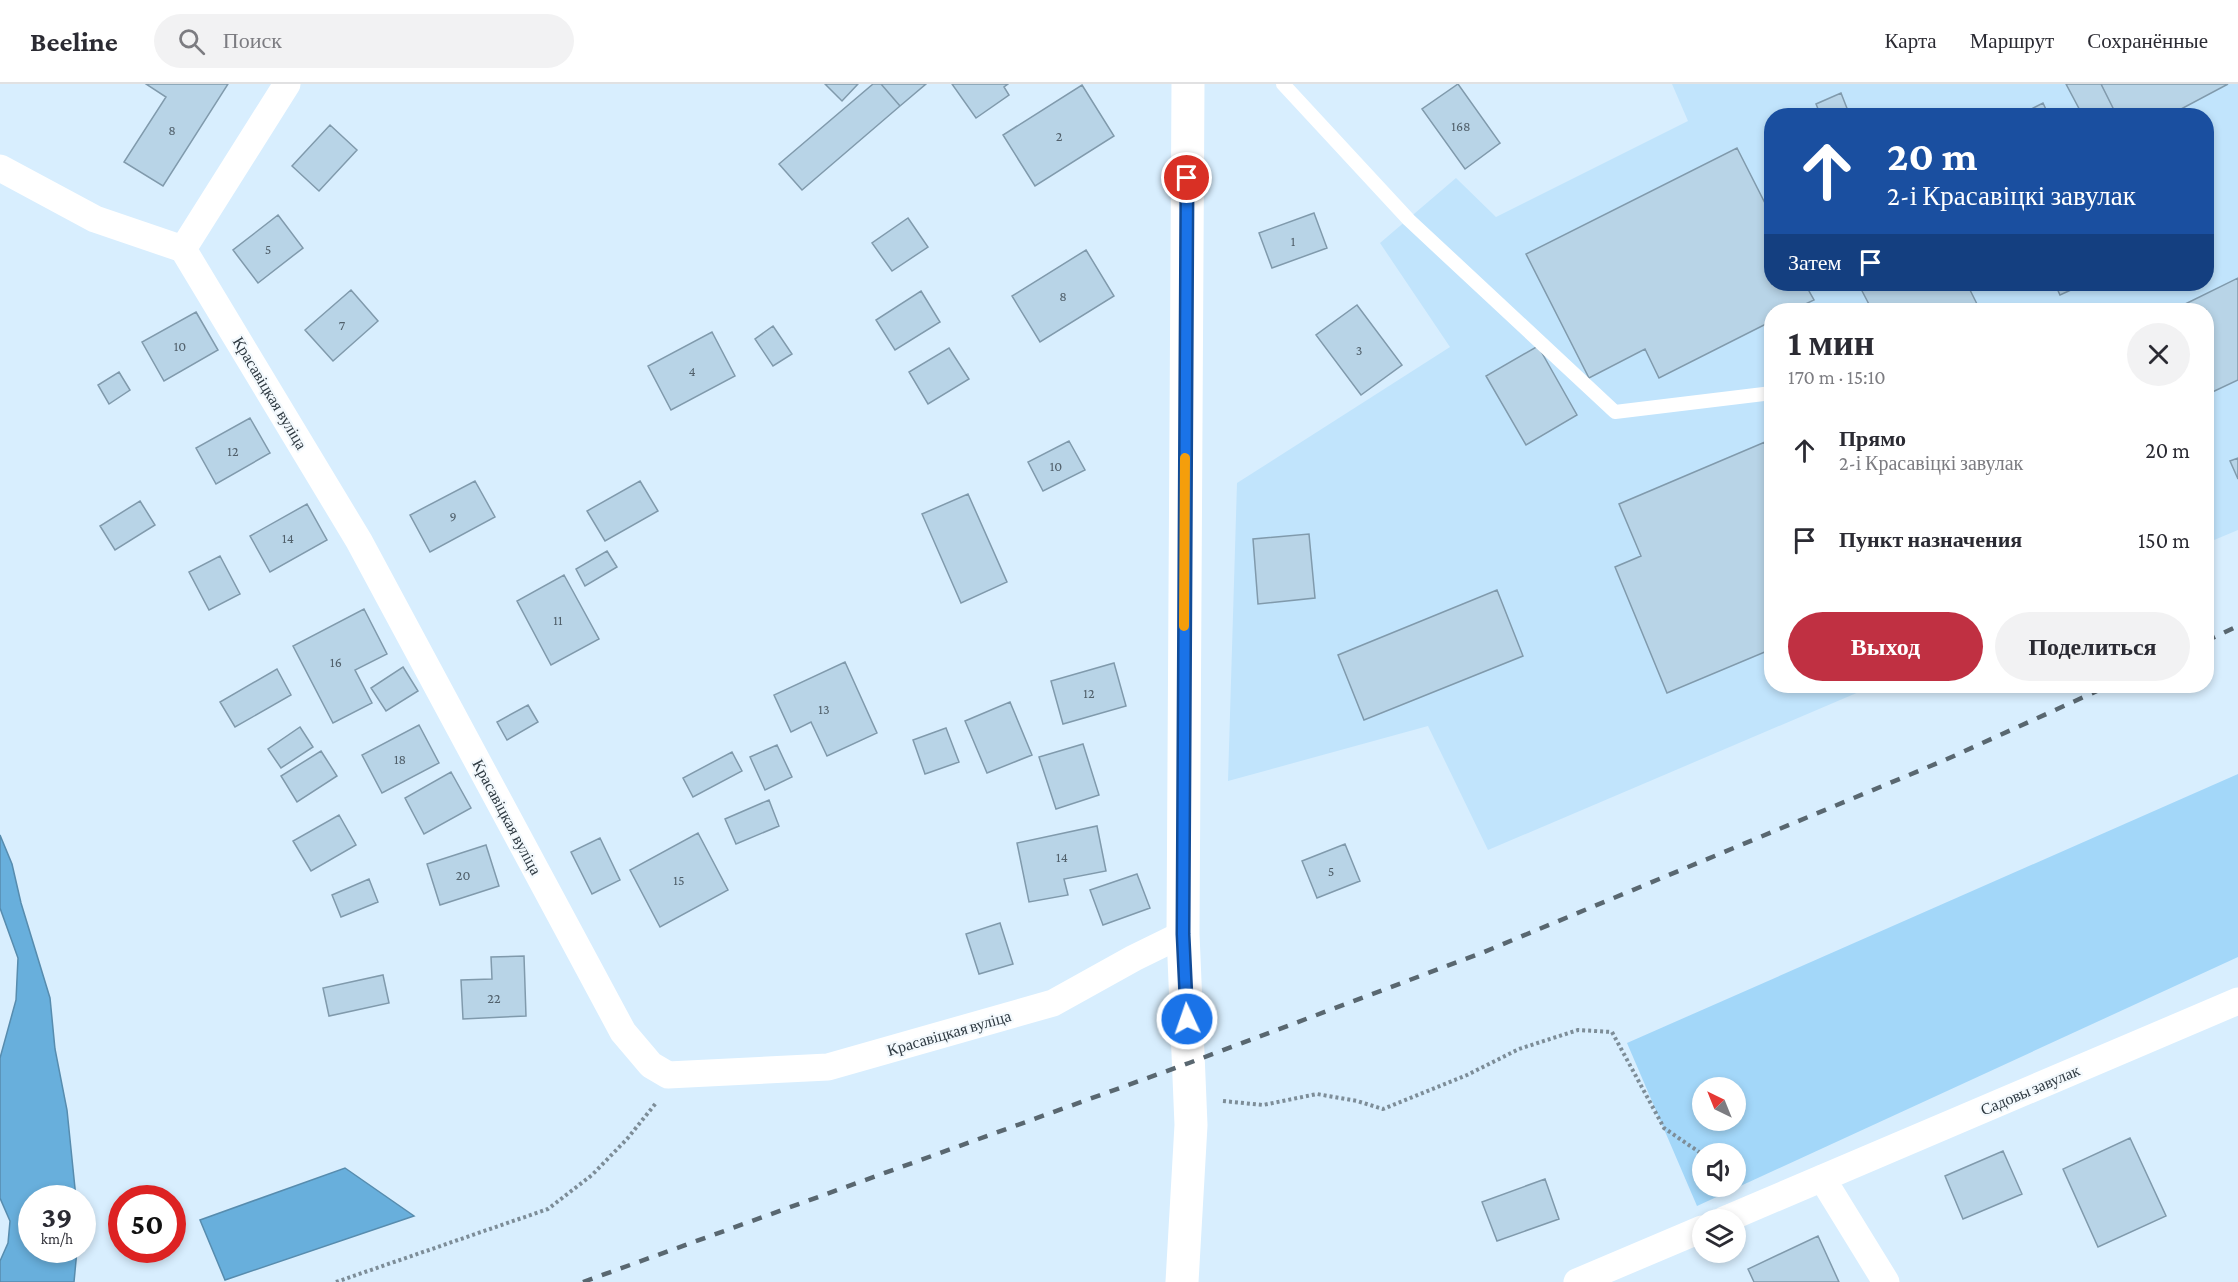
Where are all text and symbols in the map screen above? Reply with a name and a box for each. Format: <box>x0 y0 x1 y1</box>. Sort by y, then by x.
search box <box>154 14 574 68</box>
icon: search <box>175 25 208 58</box>
text: Beeline <box>30 26 118 57</box>
text: Поиск <box>223 28 282 53</box>
text: Карта <box>1885 29 1937 53</box>
text: Маршрут <box>1970 29 2054 53</box>
text: Сохранённые <box>2087 29 2208 53</box>
house number: 168 <box>1451 118 1471 134</box>
house number: 8 <box>168 122 176 138</box>
house number: 2 <box>1056 128 1063 144</box>
icon: ahead <box>1788 132 1866 210</box>
text: 20 m <box>1887 132 1978 179</box>
pin <box>1161 152 1212 203</box>
icon: arrive <box>1170 161 1203 194</box>
text: 2-і Красавіцкі завулак <box>1887 181 2136 211</box>
house number: 1 <box>1291 233 1296 249</box>
house number: 5 <box>265 241 271 257</box>
icon: arrive <box>1854 246 1887 279</box>
text: Затем <box>1788 250 1842 275</box>
house number: 8 <box>1059 288 1067 304</box>
house number: 7 <box>339 317 346 333</box>
text: 1 мин <box>1788 323 1874 363</box>
button: close <box>2127 323 2190 386</box>
street label: Красавіцкая вуліца <box>229 334 310 453</box>
house number: 10 <box>174 338 186 354</box>
house number: 3 <box>1356 342 1362 358</box>
house number: 4 <box>688 363 696 379</box>
text: 170 m · 15:10 <box>1788 366 1886 388</box>
text: Прямо <box>1839 426 1906 451</box>
icon: ahead <box>1788 434 1821 467</box>
text: 20 m <box>2145 438 2190 463</box>
house number: 12 <box>227 443 239 459</box>
text: 2-і Красавіцкі завулак <box>1839 452 2023 474</box>
house number: 10 <box>1050 458 1062 474</box>
house number: 9 <box>449 508 457 524</box>
icon: arrive <box>1788 524 1821 557</box>
text: Пункт назначения <box>1839 527 2022 552</box>
text: 150 m <box>2138 528 2190 553</box>
house number: 14 <box>282 530 294 546</box>
house number: 11 <box>553 612 563 628</box>
button: Выход <box>1788 612 1983 681</box>
button: Поделиться <box>1995 612 2190 681</box>
house number: 16 <box>330 654 342 670</box>
house number: 12 <box>1083 685 1095 701</box>
house number: 13 <box>818 701 830 717</box>
house number: 18 <box>394 751 406 767</box>
street label: Красавіцкая вуліца <box>469 756 545 878</box>
house number: 14 <box>1056 849 1068 865</box>
house number: 5 <box>1328 863 1334 879</box>
house number: 20 <box>456 867 470 883</box>
house number: 15 <box>673 872 685 888</box>
position arrow <box>1155 987 1219 1051</box>
house number: 22 <box>487 990 501 1006</box>
street label: Красавіцкая вуліца <box>885 1007 1013 1060</box>
street label: Садовы завулак <box>1978 1061 2083 1119</box>
north arrow <box>1692 1077 1746 1131</box>
map controls <box>1692 1077 1746 1263</box>
button: sound <box>1692 1143 1746 1197</box>
speed limit sign: 50 <box>108 1185 186 1263</box>
text: 39 <box>41 1200 73 1233</box>
button: layers <box>1692 1209 1746 1263</box>
text: km/h <box>41 1231 73 1247</box>

